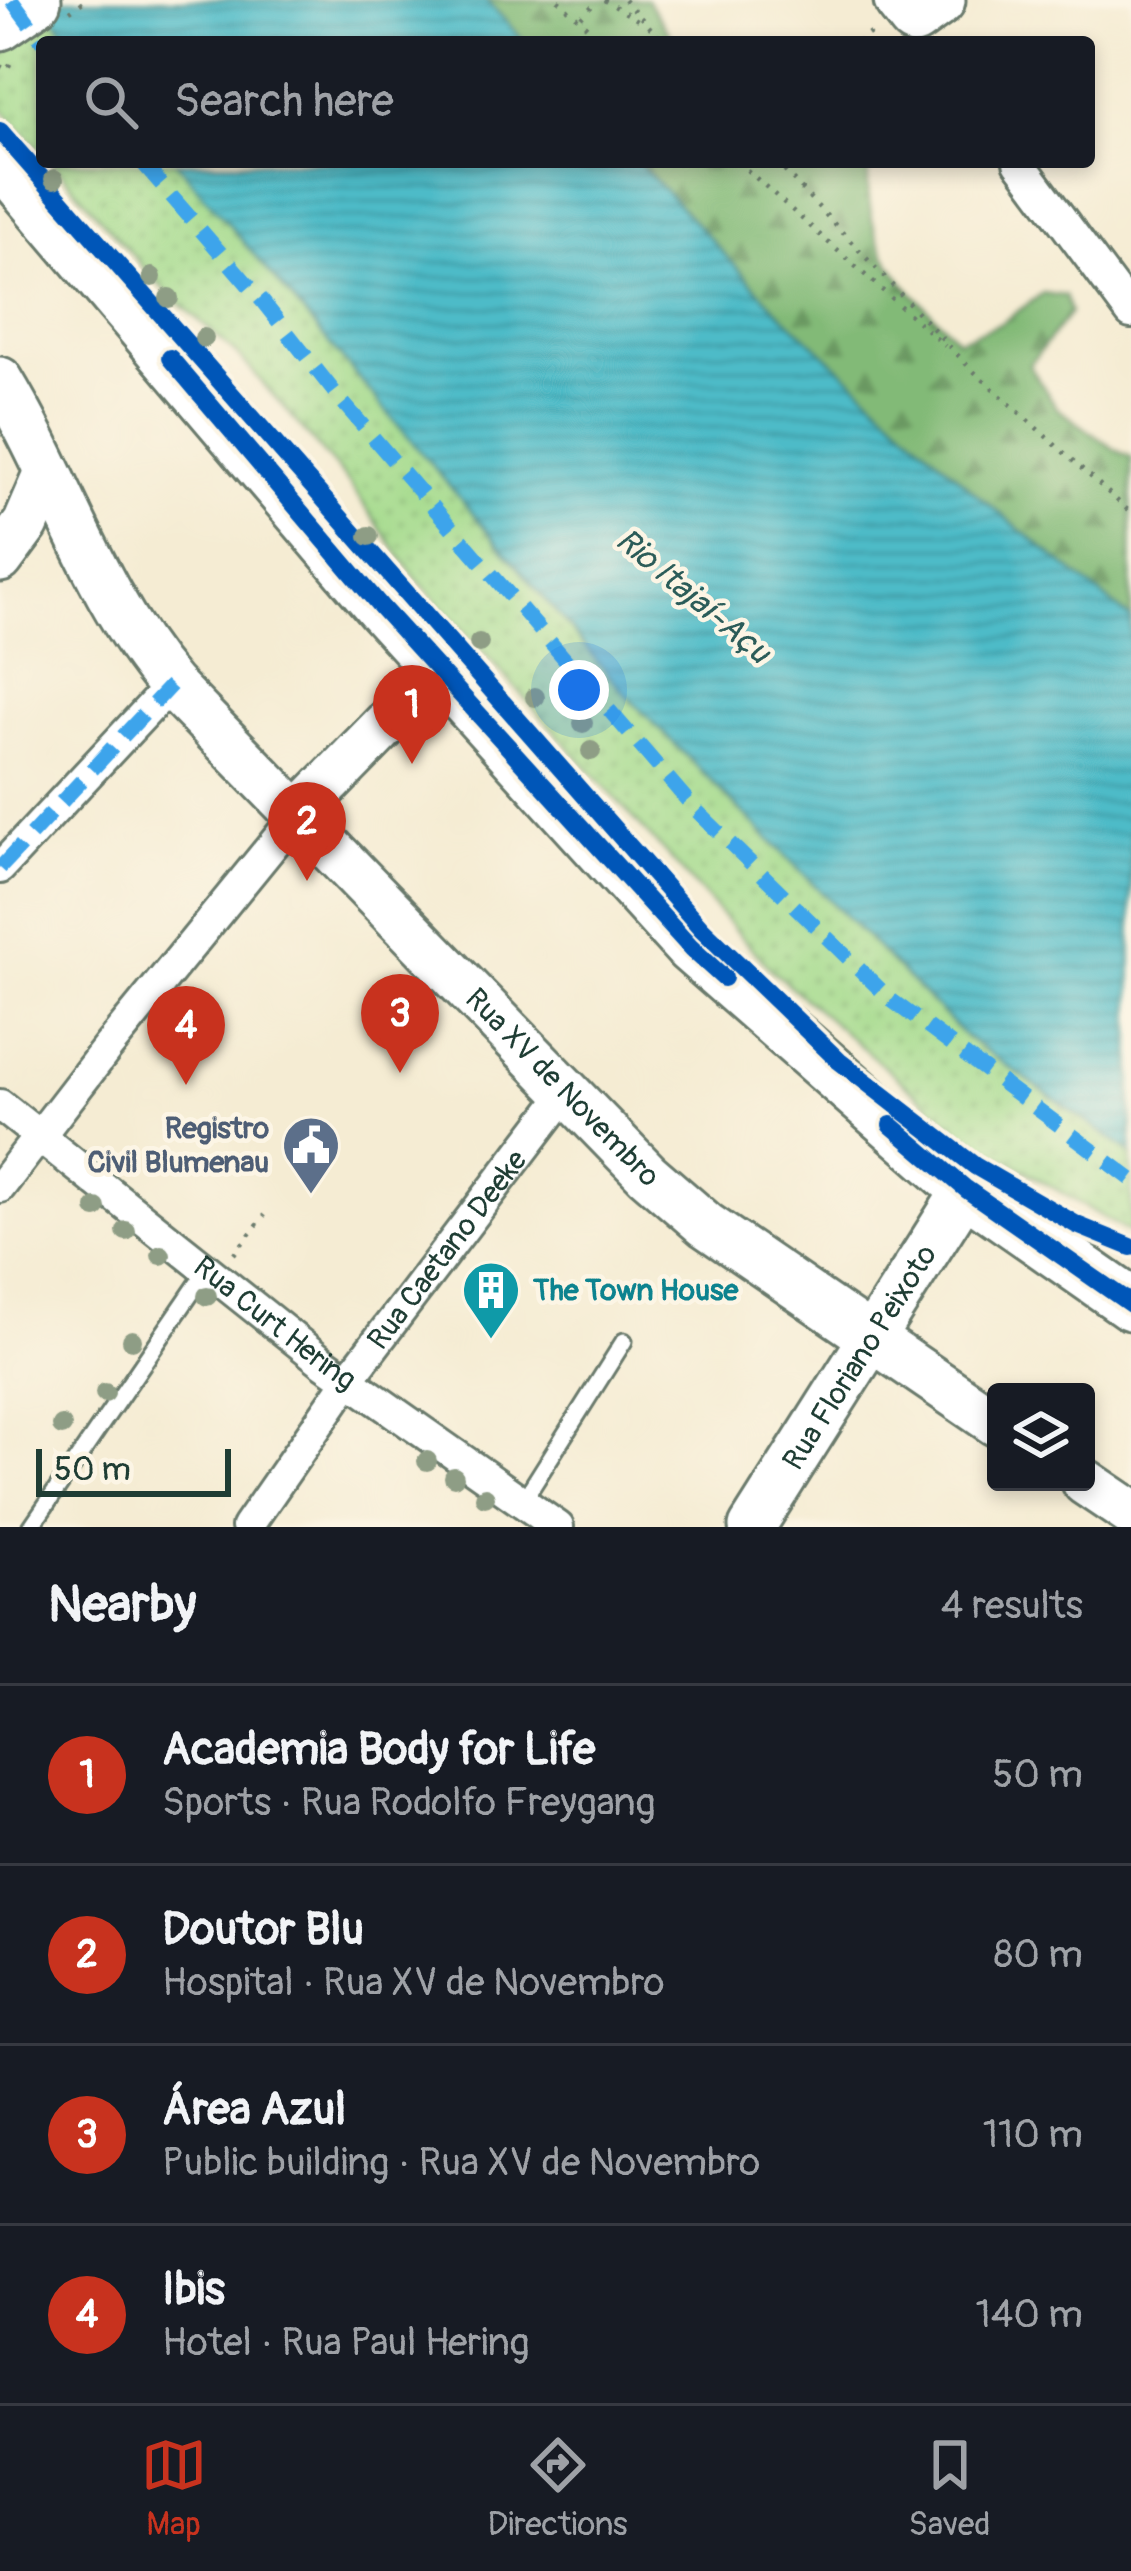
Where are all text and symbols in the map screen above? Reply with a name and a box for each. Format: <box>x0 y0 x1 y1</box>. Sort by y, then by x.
search box <box>36 36 1095 168</box>
icon: search <box>78 69 144 135</box>
text: Search here <box>174 74 394 130</box>
water label: Rio Itajaí-Açu <box>607 520 781 674</box>
your location <box>549 660 609 720</box>
pin: 1 <box>373 665 451 764</box>
pin: 2 <box>268 782 346 881</box>
pin: 3 <box>361 974 439 1073</box>
street label: Rua XV de Novembro <box>457 981 667 1195</box>
pin: 4 <box>147 986 225 1085</box>
place label: Registro Civil Blumenau <box>87 1110 269 1181</box>
public building icon: Registro Civil Blumenau <box>280 1114 342 1196</box>
street label: Rua Caetano Deeke <box>360 1143 535 1357</box>
street label: Rua Floriano Peixoto <box>775 1238 945 1477</box>
street label: Rua Curt Hering <box>186 1248 363 1398</box>
building icon: The Town House <box>460 1259 522 1341</box>
place label: The Town House <box>532 1272 739 1309</box>
map controls <box>987 1383 1095 1491</box>
button: layers <box>987 1383 1095 1491</box>
scale bar <box>36 1443 231 1496</box>
text: 50 m <box>54 1449 131 1490</box>
text: Nearby <box>48 1573 196 1637</box>
text: 4 results <box>941 1581 1083 1630</box>
text: Academia Body for Life <box>162 1722 595 1778</box>
text: 1 <box>79 1750 95 1799</box>
text: 50 m <box>992 1750 1083 1799</box>
text: Sports · Rua Rodolfo Freygang <box>162 1778 655 1827</box>
text: Doutor Blu <box>162 1902 364 1958</box>
text: 2 <box>76 1930 98 1979</box>
text: 80 m <box>994 1930 1083 1979</box>
text: Hospital · Rua XV de Novembro <box>162 1958 665 2007</box>
text: Área Azul <box>162 2082 346 2138</box>
text: 3 <box>76 2110 98 2159</box>
text: 110 m <box>983 2110 1083 2159</box>
text: Public building · Rua XV de Novembro <box>162 2138 760 2187</box>
text: Ibis <box>162 2262 225 2318</box>
text: 4 <box>76 2290 98 2339</box>
text: 140 m <box>975 2290 1083 2339</box>
text: Hotel · Rua Paul Hering <box>162 2318 529 2367</box>
tab: Map <box>141 2432 207 2545</box>
tab: Directions <box>488 2432 628 2545</box>
tab: Saved <box>909 2432 990 2545</box>

